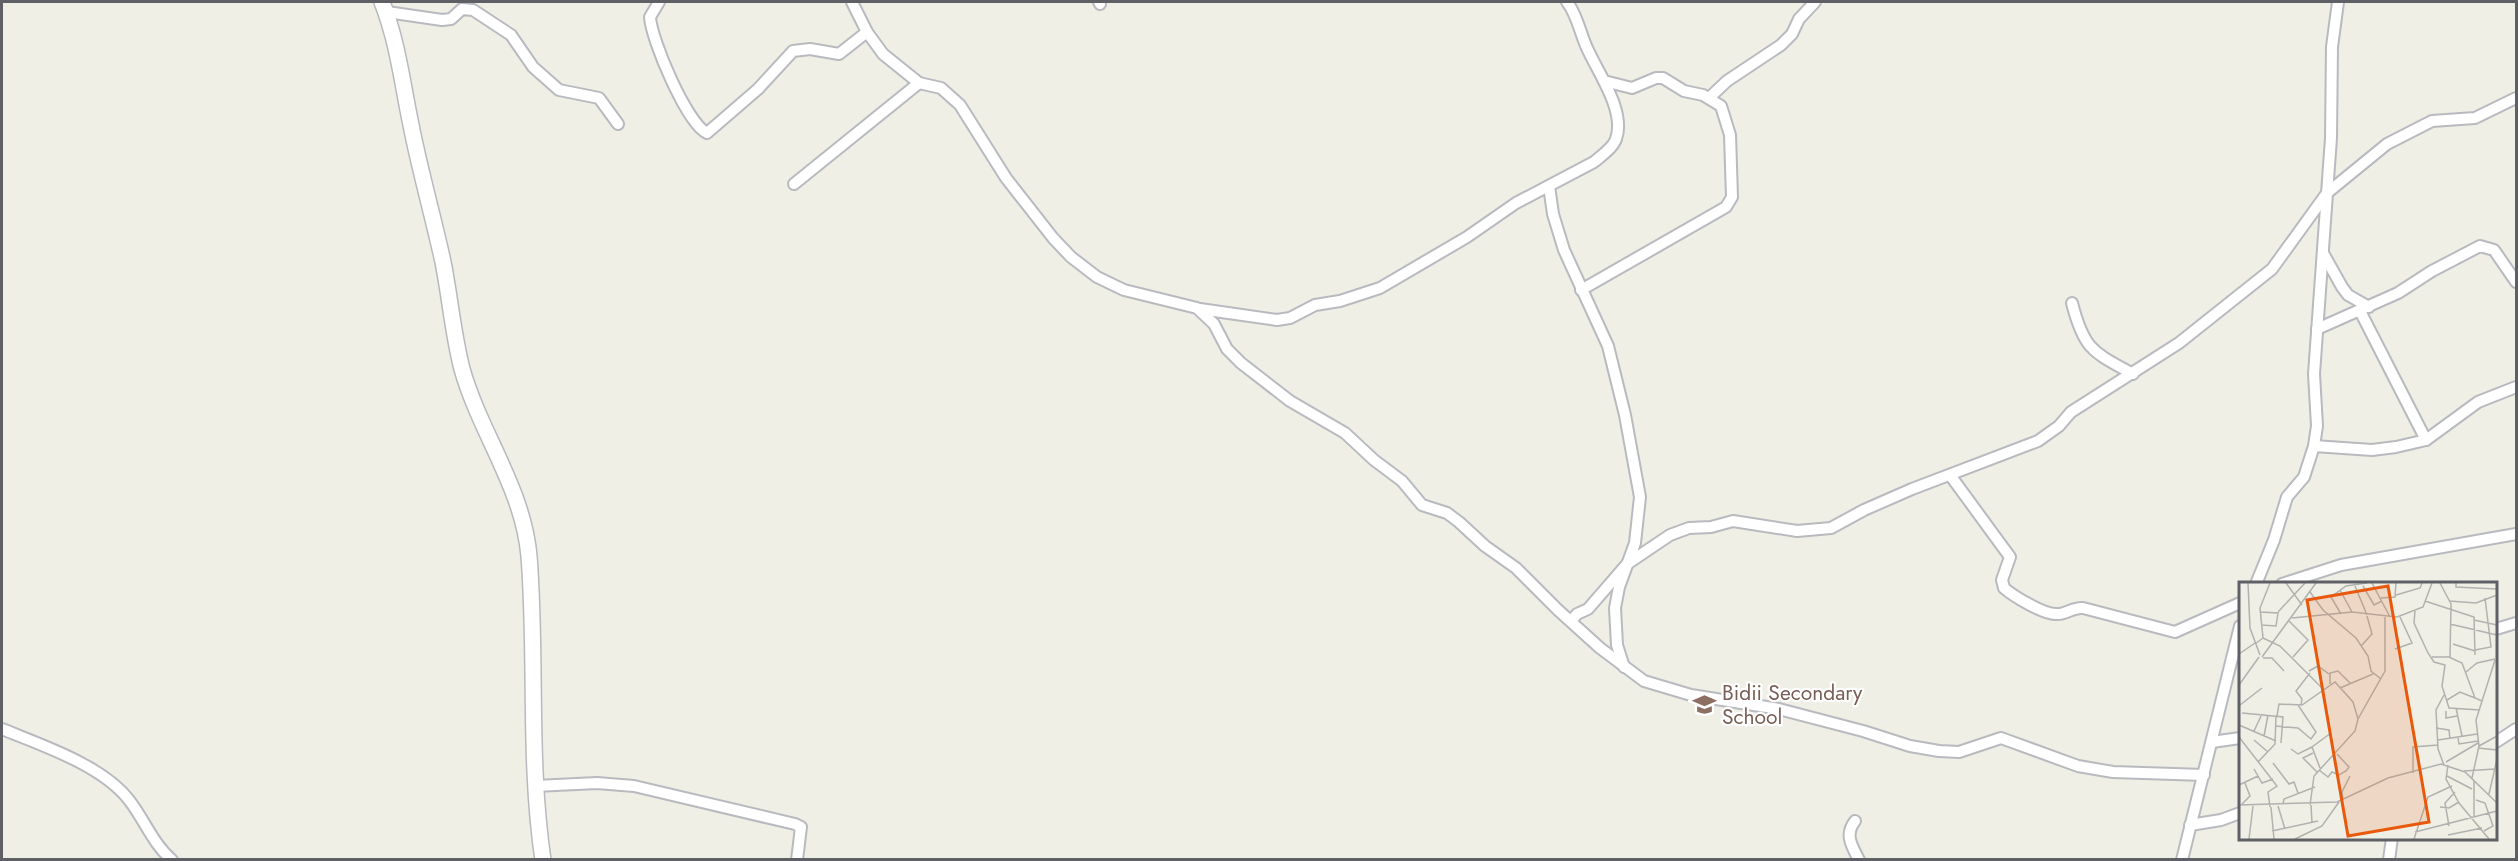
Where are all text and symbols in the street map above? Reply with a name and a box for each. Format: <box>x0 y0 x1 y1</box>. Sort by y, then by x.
inset map <box>2239 582 2497 840</box>
place label: Bidii Secondary School <box>1722 678 1863 732</box>
school or university icon: Bidii Secondary School <box>1691 692 1717 718</box>

